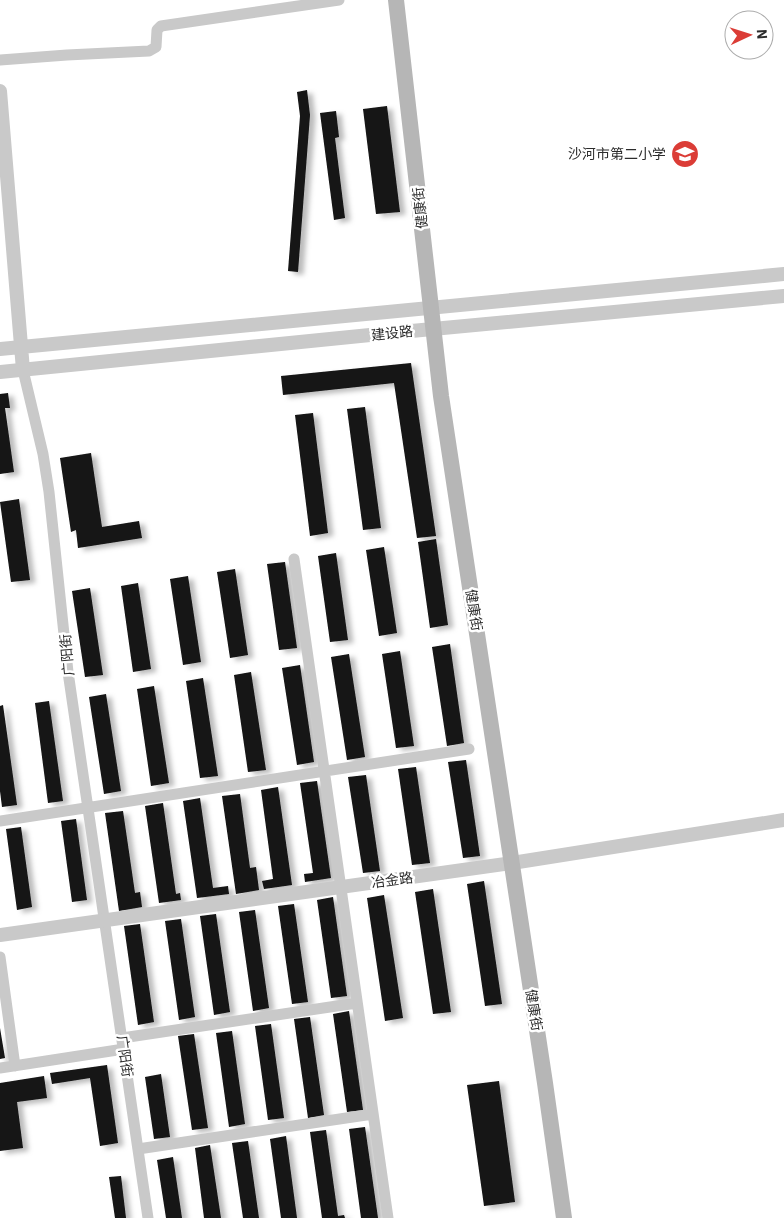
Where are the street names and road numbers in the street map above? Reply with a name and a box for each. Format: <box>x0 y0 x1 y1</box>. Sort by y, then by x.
street label: 健康街 <box>409 186 431 230</box>
street label: 建设路 <box>370 322 414 344</box>
street label: 健康街 <box>462 588 486 632</box>
street label: 广阳街 <box>56 633 78 677</box>
street label: 冶金路 <box>370 868 414 892</box>
street label: 健康街 <box>522 988 546 1032</box>
street label: 广阳街 <box>113 1034 137 1078</box>

